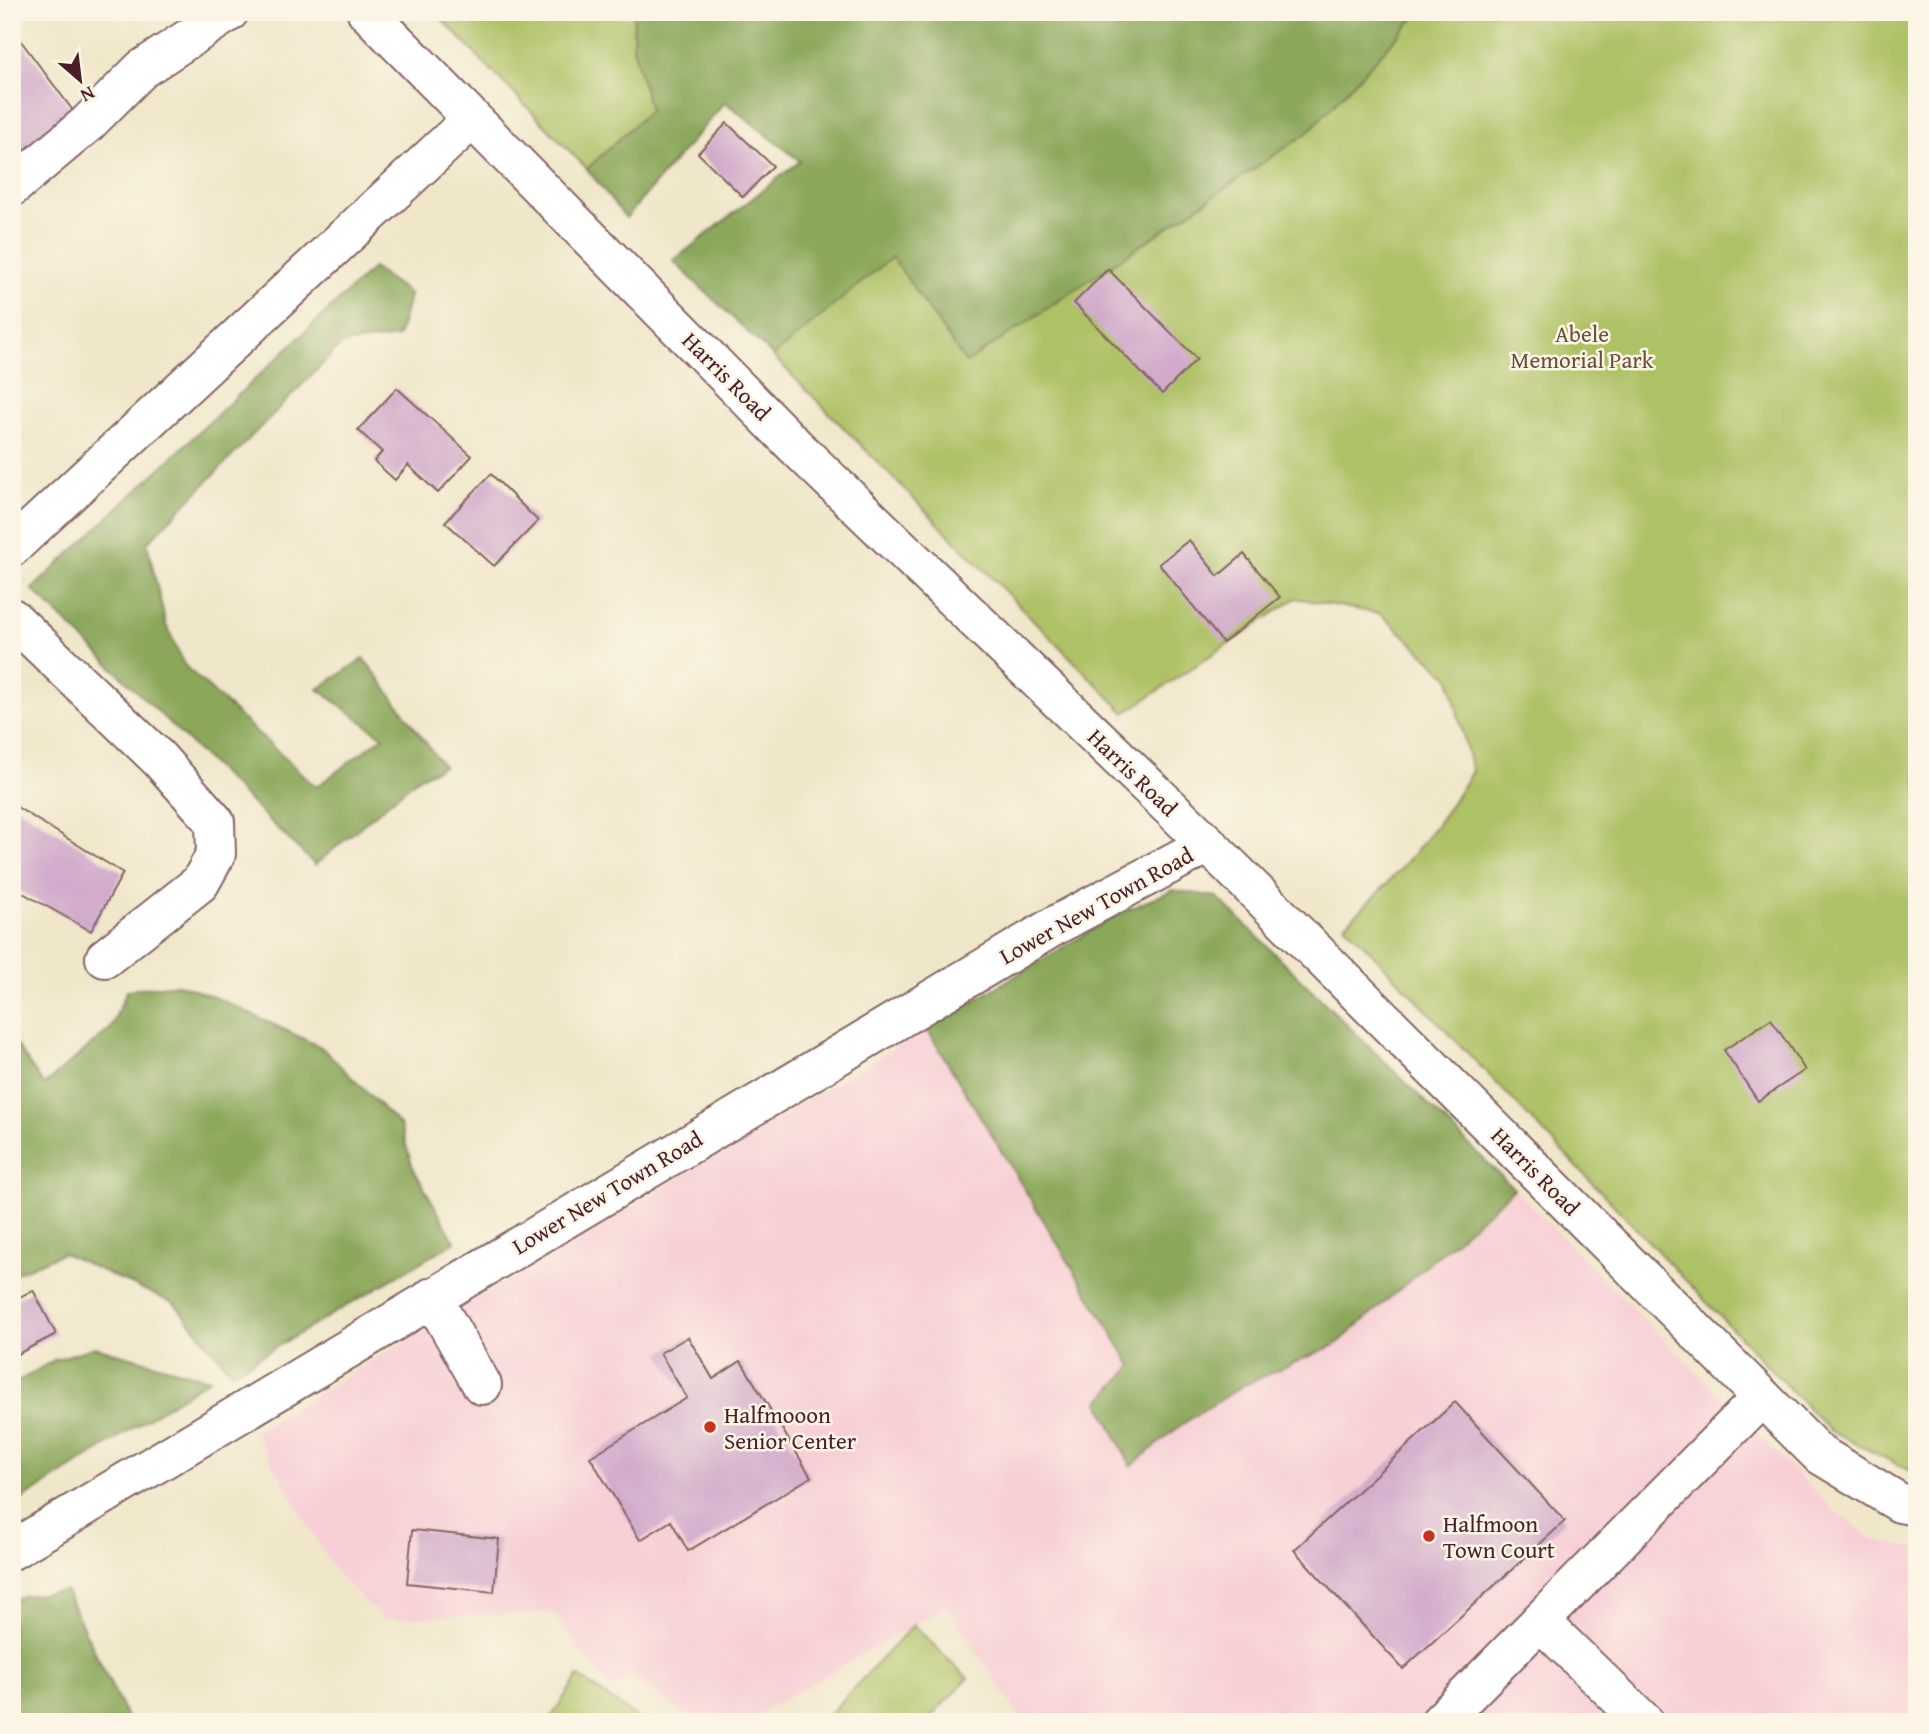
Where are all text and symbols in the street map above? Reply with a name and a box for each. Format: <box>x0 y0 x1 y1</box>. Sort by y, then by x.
north arrow <box>46 46 116 116</box>
text: N <box>76 80 100 110</box>
park label: Abele Memorial Park <box>1511 317 1654 376</box>
street label: Harris Road <box>675 324 779 428</box>
street label: Harris Road <box>1081 721 1186 824</box>
street label: Lower New Town Road <box>993 838 1199 972</box>
street label: Harris Road <box>1484 1119 1588 1223</box>
street label: Lower New Town Road <box>506 1122 709 1262</box>
place label: Halfmooon Senior Center <box>724 1398 857 1457</box>
marker: Halfmooon Senior Center <box>702 1419 718 1435</box>
place label: Halfmoon Town Court <box>1443 1507 1555 1566</box>
marker: Halfmoon Town Court <box>1421 1528 1437 1544</box>

